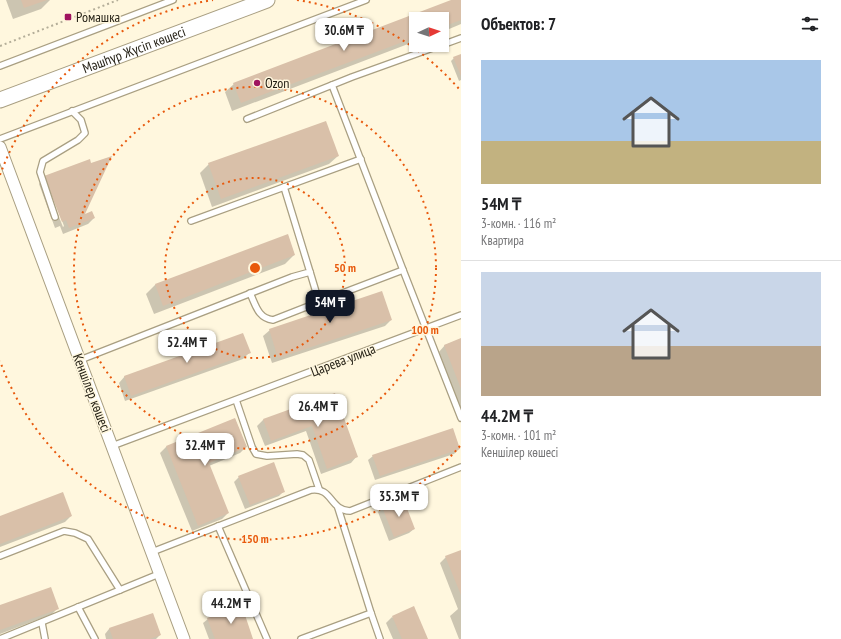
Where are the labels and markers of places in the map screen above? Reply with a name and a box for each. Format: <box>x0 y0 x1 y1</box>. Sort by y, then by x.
place label: Ромашка <box>76 8 120 26</box>
marker: Ромашка <box>63 12 73 22</box>
pin: 30.6M ₸ <box>307 18 381 52</box>
place label: Ozon <box>265 74 290 92</box>
marker: Ozon <box>252 78 262 88</box>
centre of rings <box>248 261 262 275</box>
pin: 54M ₸ <box>302 290 358 324</box>
pin: 52.4M ₸ <box>150 330 224 364</box>
pin: 26.4M ₸ <box>281 394 355 428</box>
pin: 32.4M ₸ <box>168 433 242 467</box>
pin: 35.3M ₸ <box>362 484 436 518</box>
pin: 44.2M ₸ <box>194 591 268 625</box>

